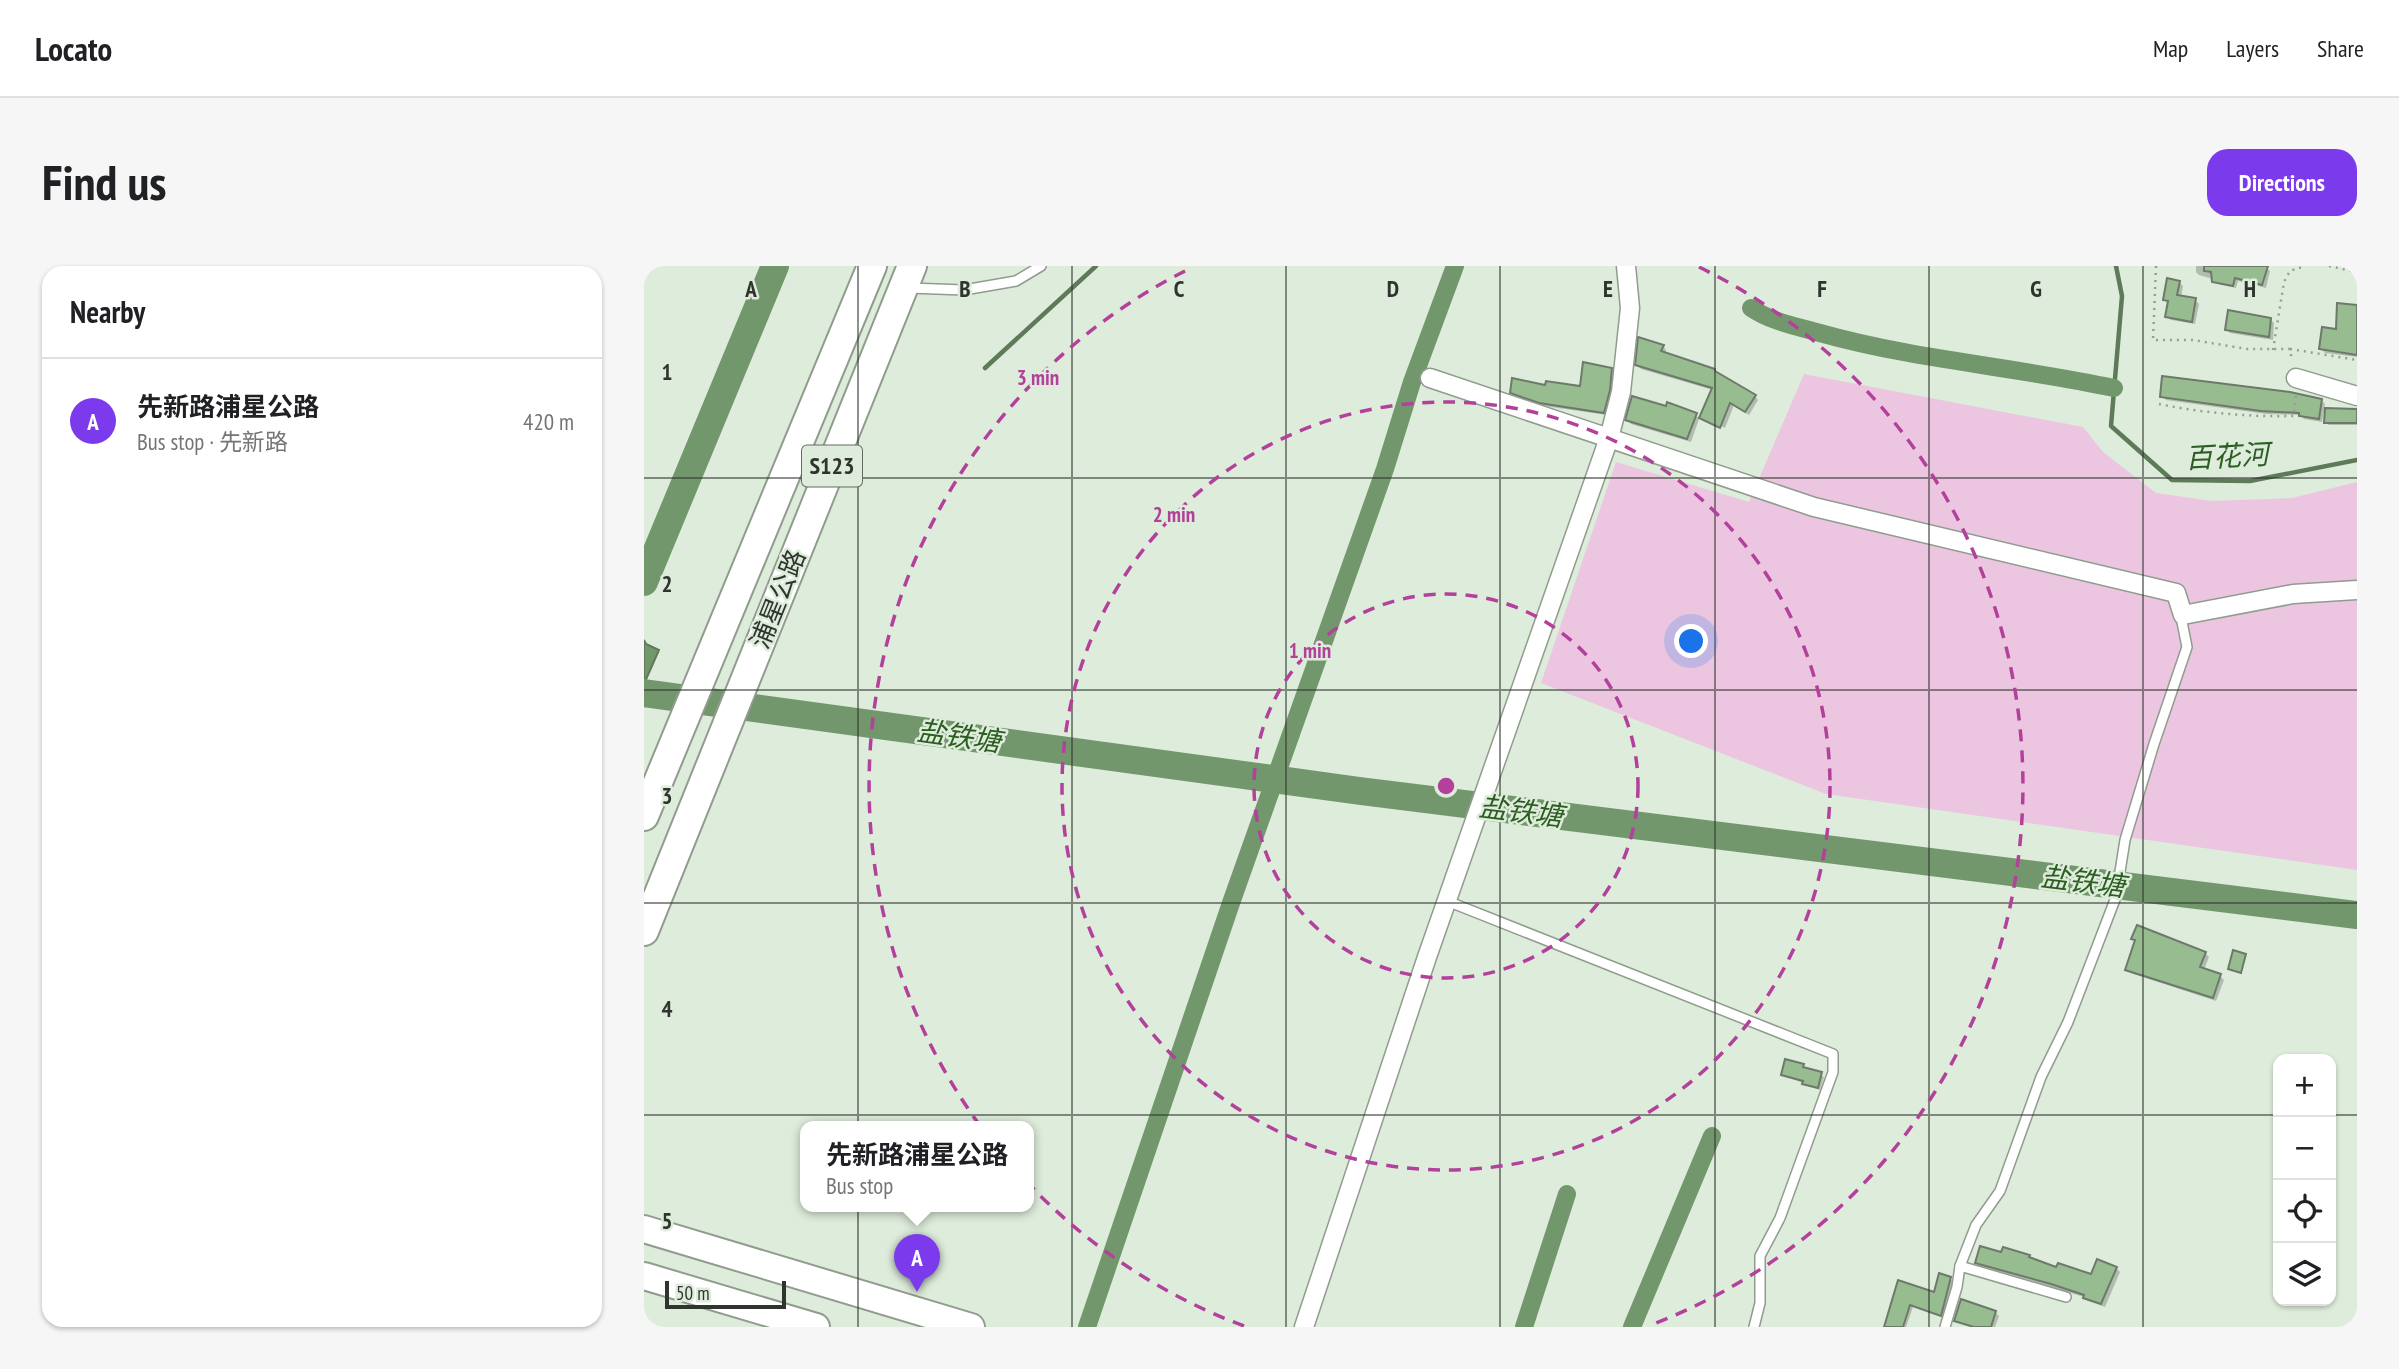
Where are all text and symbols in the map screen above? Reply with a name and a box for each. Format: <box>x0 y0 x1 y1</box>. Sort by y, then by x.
text: Locato <box>35 27 112 70</box>
text: Map <box>2153 33 2188 64</box>
text: Layers <box>2226 33 2279 64</box>
text: Share <box>2317 33 2364 64</box>
button: Directions <box>2207 149 2357 216</box>
text: Find us <box>42 150 166 214</box>
text: A <box>744 274 757 303</box>
text: B <box>959 274 971 303</box>
text: C <box>1174 274 1185 303</box>
text: D <box>1387 274 1399 303</box>
text: E <box>1603 274 1613 303</box>
text: F <box>1817 274 1827 303</box>
text: G <box>2030 274 2042 303</box>
text: H <box>2244 274 2256 303</box>
text: Nearby <box>70 292 145 331</box>
text: 1 <box>662 357 673 386</box>
text: 3 min <box>1017 364 1059 391</box>
text: 先新路浦星公路 <box>137 390 319 423</box>
text: A <box>87 407 99 436</box>
text: 420 m <box>523 407 574 436</box>
text: Bus stop · 先新路 <box>137 427 288 456</box>
water label: 百花河 <box>2184 435 2275 476</box>
road number: S123 <box>802 446 862 486</box>
text: 2 min <box>1153 501 1195 528</box>
street label: 浦星公路 <box>743 544 812 653</box>
text: 2 <box>662 569 673 598</box>
your location <box>1674 624 1708 658</box>
text: 1 min <box>1289 637 1331 664</box>
water label: 盐铁塘 <box>915 711 1007 760</box>
centre of rings <box>1434 774 1458 798</box>
text: 3 <box>662 781 673 810</box>
water label: 盐铁塘 <box>1477 787 1569 834</box>
water label: 盐铁塘 <box>2039 857 2131 904</box>
text: 4 <box>662 994 673 1023</box>
map controls <box>2273 1054 2336 1306</box>
button: + <box>2273 1054 2336 1117</box>
button: − <box>2273 1117 2336 1180</box>
popup <box>800 1121 1034 1212</box>
text: 先新路浦星公路 <box>826 1138 1008 1171</box>
text: Bus stop <box>826 1171 893 1200</box>
button: locate <box>2273 1180 2336 1243</box>
text: 5 <box>662 1206 673 1235</box>
pin: A <box>894 1234 940 1292</box>
button: layers <box>2273 1243 2336 1306</box>
scale bar <box>665 1278 786 1310</box>
text: 50 m <box>676 1281 710 1305</box>

